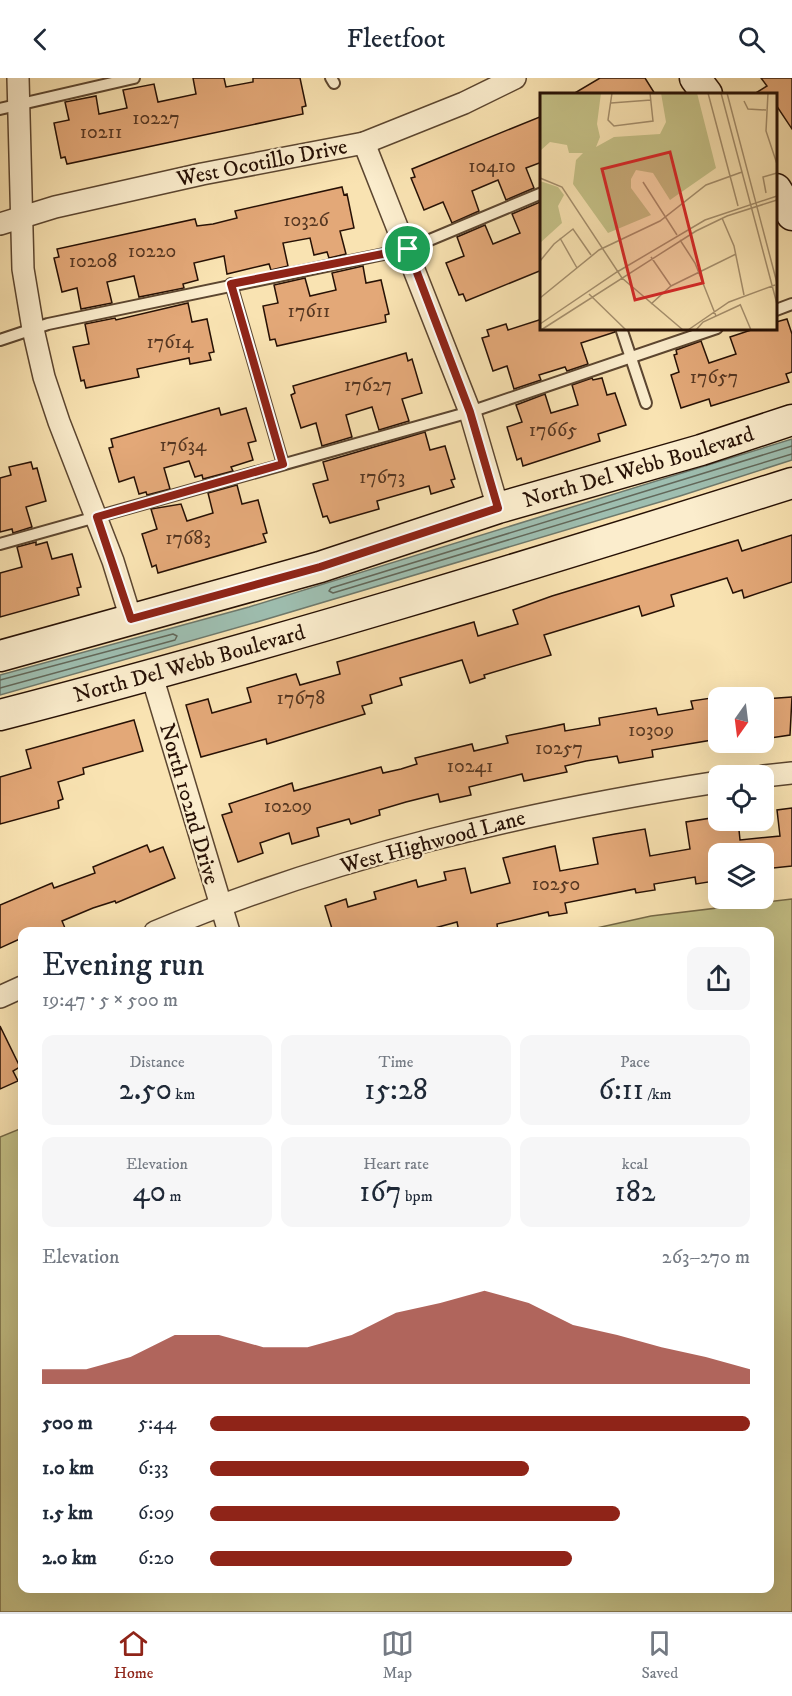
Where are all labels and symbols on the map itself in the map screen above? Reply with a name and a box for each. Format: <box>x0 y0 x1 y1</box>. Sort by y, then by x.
inset map <box>540 93 777 330</box>
house number: 10227 <box>132 106 180 131</box>
house number: 10211 <box>80 120 122 145</box>
street label: West Ocotillo Drive <box>173 133 350 193</box>
house number: 10410 <box>468 154 516 179</box>
house number: 10326 <box>283 208 329 233</box>
pin <box>382 223 433 274</box>
house number: 10220 <box>128 239 176 264</box>
house number: 10208 <box>69 249 117 274</box>
house number: 17611 <box>288 299 330 324</box>
house number: 17614 <box>147 330 194 355</box>
house number: 17657 <box>690 365 738 390</box>
house number: 17627 <box>344 373 392 398</box>
house number: 17665 <box>529 418 577 443</box>
street label: North Del Webb Boulevard <box>520 420 757 514</box>
house number: 17634 <box>159 433 207 458</box>
house number: 17673 <box>359 465 405 490</box>
house number: 17683 <box>165 526 211 551</box>
street label: North Del Webb Boulevard <box>70 619 308 709</box>
house number: 17678 <box>277 686 325 711</box>
north arrow <box>708 687 774 753</box>
house number: 10309 <box>628 718 674 743</box>
street label: North 102nd Drive <box>153 720 225 888</box>
house number: 10257 <box>535 736 583 761</box>
house number: 10241 <box>447 754 493 779</box>
house number: 10209 <box>264 794 312 819</box>
street label: West Highwood Lane <box>337 804 528 880</box>
house number: 10250 <box>532 872 580 897</box>

